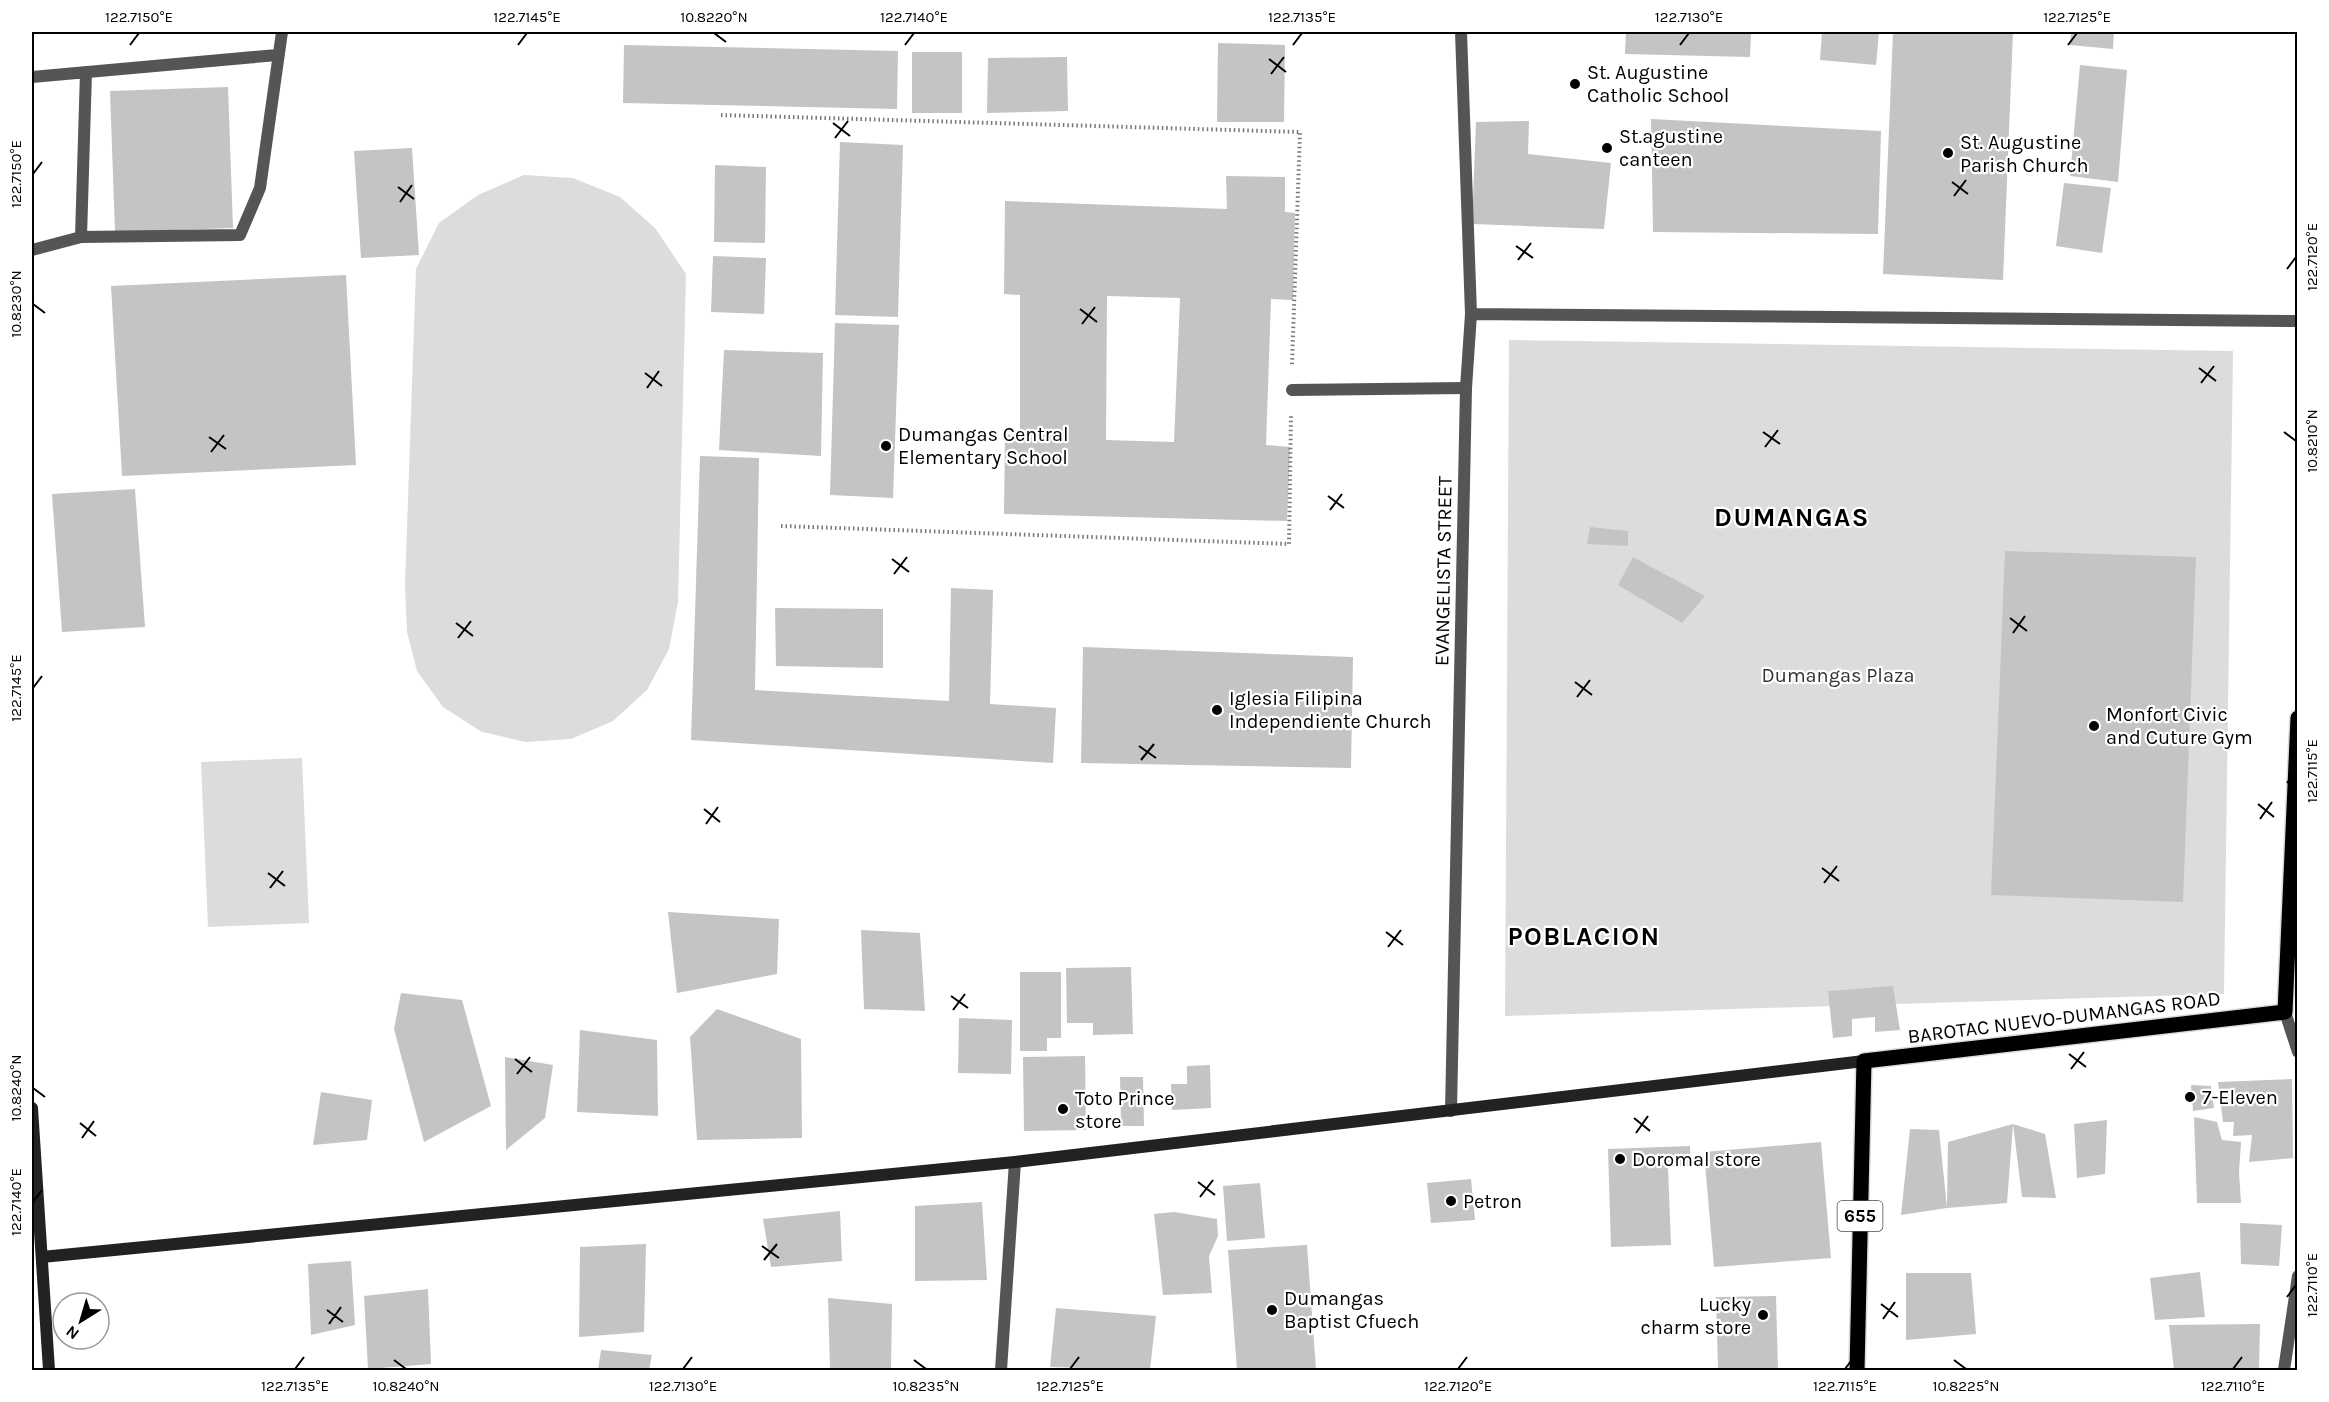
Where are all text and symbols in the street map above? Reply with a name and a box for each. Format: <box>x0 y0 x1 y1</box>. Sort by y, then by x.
text: 122.7150°E <box>105 8 173 26</box>
text: 122.7145°E <box>493 8 561 26</box>
text: 10.8220°N <box>680 8 748 26</box>
text: 122.7140°E <box>880 8 948 26</box>
text: 122.7135°E <box>1268 8 1336 26</box>
text: 122.7130°E <box>1655 8 1723 26</box>
text: 122.7125°E <box>2043 8 2111 26</box>
place label: St. Augustine Catholic School <box>1587 61 1729 107</box>
marker: St. Augustine Catholic School <box>1568 77 1582 91</box>
place label: St.agustine canteen <box>1619 125 1723 171</box>
place label: St. Augustine Parish Church <box>1960 131 2089 177</box>
text: 122.7150°E <box>7 140 25 208</box>
marker: St.agustine canteen <box>1600 141 1614 155</box>
marker: St. Augustine Parish Church <box>1941 146 1955 160</box>
text: 122.7120°E <box>2303 223 2321 291</box>
text: 10.8230°N <box>7 270 25 338</box>
text: 10.8210°N <box>2303 409 2321 473</box>
place label: Dumangas Central Elementary School <box>898 423 1069 469</box>
marker: Dumangas Central Elementary School <box>879 439 893 453</box>
street label: EVANGELISTA STREET <box>1430 476 1457 666</box>
district label: DUMANGAS <box>1714 502 1870 533</box>
text: 122.7145°E <box>7 654 25 722</box>
park label: Dumangas Plaza <box>1762 664 1914 687</box>
place label: Iglesia Filipina Independiente Church <box>1229 687 1432 733</box>
marker: Iglesia Filipina Independiente Church <box>1210 703 1224 717</box>
place label: Monfort Civic and Cuture Gym <box>2106 703 2253 749</box>
marker: Monfort Civic and Cuture Gym <box>2087 719 2101 733</box>
text: 122.7115°E <box>2303 739 2321 803</box>
district label: POBLACION <box>1507 921 1661 952</box>
street label: BAROTAC NUEVO-DUMANGAS ROAD <box>1906 987 2222 1048</box>
text: 10.8240°N <box>7 1054 25 1122</box>
place label: 7-Eleven <box>2202 1086 2278 1109</box>
place label: Toto Prince store <box>1075 1087 1174 1133</box>
marker: 7-Eleven <box>2183 1090 2197 1104</box>
marker: Toto Prince store <box>1056 1102 1070 1116</box>
place label: Doromal store <box>1632 1148 1761 1171</box>
marker: Doromal store <box>1613 1152 1627 1166</box>
text: 122.7140°E <box>7 1168 25 1236</box>
place label: Petron <box>1463 1190 1522 1213</box>
marker: Petron <box>1444 1194 1458 1208</box>
road number: 655 <box>1838 1201 1882 1231</box>
text: 122.7110°E <box>2303 1253 2321 1317</box>
place label: Dumangas Baptist Cfuech <box>1284 1287 1419 1333</box>
north arrow <box>51 1291 111 1351</box>
place label: Lucky charm store <box>1640 1293 1751 1339</box>
marker: Dumangas Baptist Cfuech <box>1265 1303 1279 1317</box>
marker: Lucky charm store <box>1756 1308 1770 1322</box>
text: N <box>62 1322 83 1344</box>
text: 122.7135°E <box>261 1377 329 1395</box>
text: 10.8240°N <box>372 1377 440 1395</box>
text: 122.7130°E <box>649 1377 717 1395</box>
text: 10.8235°N <box>892 1377 960 1395</box>
text: 122.7125°E <box>1036 1377 1104 1395</box>
text: 122.7120°E <box>1424 1377 1492 1395</box>
text: 122.7115°E <box>1813 1377 1877 1395</box>
text: 10.8225°N <box>1933 1377 1999 1395</box>
text: 122.7110°E <box>2201 1377 2265 1395</box>

